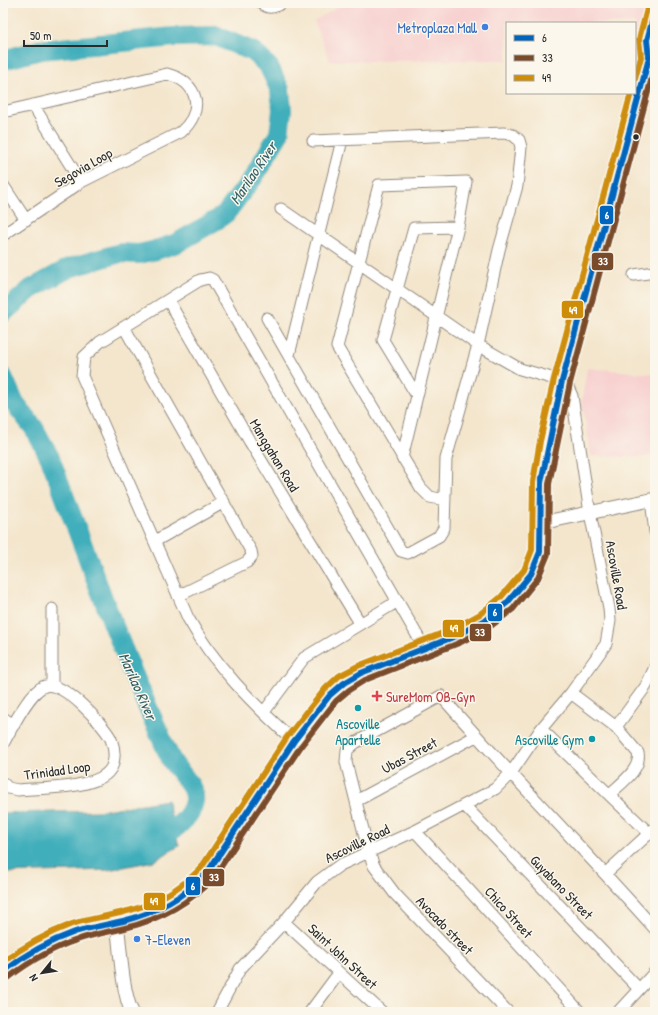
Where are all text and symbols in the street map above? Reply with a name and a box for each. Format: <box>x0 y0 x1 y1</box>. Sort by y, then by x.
place label: Metroplaza Mall <box>397 18 478 38</box>
scale bar <box>24 22 107 48</box>
marker: Metroplaza Mall <box>480 22 490 32</box>
legend <box>506 22 636 94</box>
text: 50 m <box>30 27 51 44</box>
text: 6 <box>542 29 547 46</box>
text: 33 <box>542 49 553 66</box>
text: 49 <box>542 69 552 86</box>
unlabelled marker <box>631 132 641 142</box>
water label: Marilao River <box>224 136 283 208</box>
street label: Segovia Loop <box>51 143 116 192</box>
line badge: 6 <box>599 205 614 225</box>
text: 6 <box>605 208 610 222</box>
line badge: 33 <box>591 252 614 271</box>
text: 33 <box>598 254 608 268</box>
line badge: 49 <box>561 300 584 319</box>
text: 49 <box>569 303 577 317</box>
street label: Manggahan Road <box>245 415 305 496</box>
street label: Ascoville Road <box>602 539 633 612</box>
line badge: 6 <box>487 603 503 622</box>
text: 6 <box>493 605 498 619</box>
line badge: 49 <box>442 619 465 638</box>
text: 49 <box>450 621 458 635</box>
line badge: 33 <box>469 623 492 642</box>
text: 33 <box>475 625 485 639</box>
water label: Marilao River <box>114 649 163 725</box>
place label: SureMom OB-Gyn <box>386 687 475 707</box>
marker: SureMom OB-Gyn <box>371 690 383 702</box>
marker: Ascoville Apartelle <box>353 703 363 713</box>
place label: Ascoville Apartelle <box>335 714 381 750</box>
place label: Ascoville Gym <box>515 730 584 750</box>
street label: Ubas Street <box>378 732 440 778</box>
marker: Ascoville Gym <box>587 734 597 744</box>
street label: Trinidad Loop <box>23 756 91 785</box>
street label: Ascoville Road <box>321 819 393 867</box>
street label: Guyabano Street <box>526 851 598 924</box>
line badge: 33 <box>202 868 225 887</box>
text: 33 <box>209 870 219 884</box>
line badge: 6 <box>185 876 201 896</box>
text: 6 <box>191 879 196 893</box>
street label: Chico Street <box>481 882 537 942</box>
street label: Avocado street <box>412 891 478 959</box>
line badge: 49 <box>143 892 166 911</box>
text: 49 <box>150 894 158 908</box>
street label: Saint John Street <box>304 919 382 993</box>
place label: 7-Eleven <box>145 930 191 949</box>
marker: 7-Eleven <box>132 934 142 944</box>
north arrow <box>22 953 62 993</box>
text: N <box>26 972 41 984</box>

